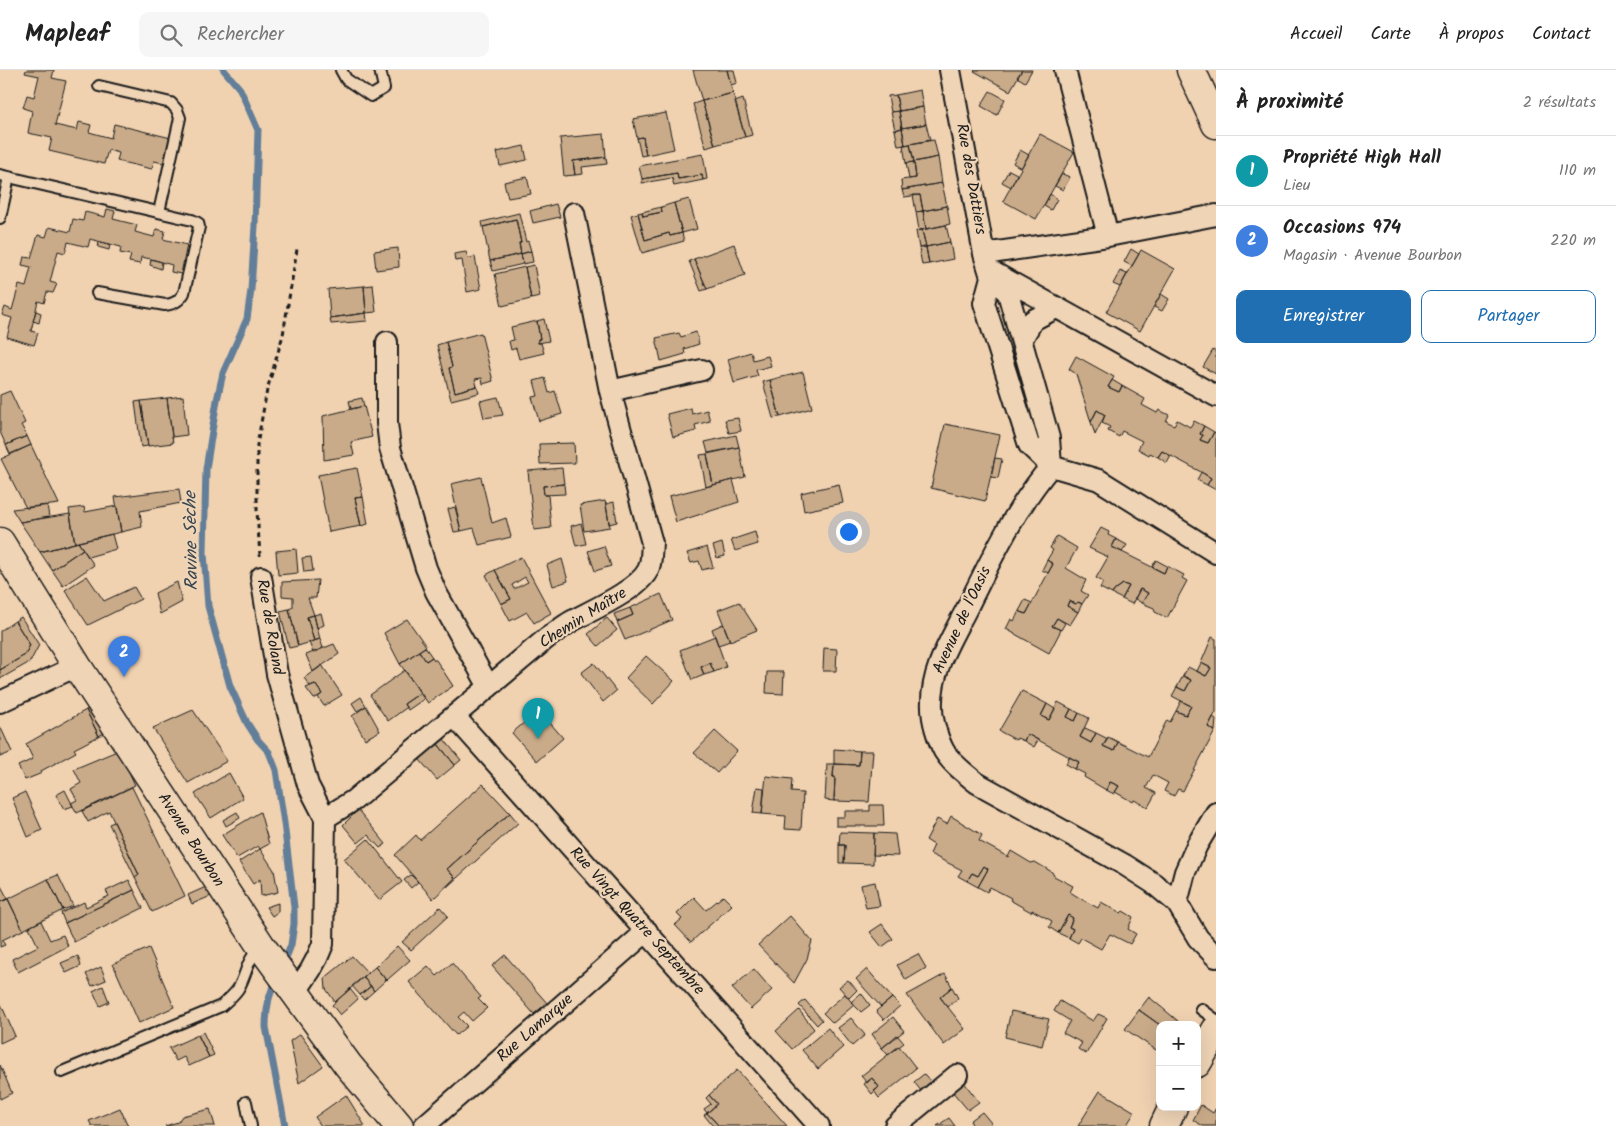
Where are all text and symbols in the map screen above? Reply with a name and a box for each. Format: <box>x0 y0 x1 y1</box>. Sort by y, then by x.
search box <box>139 12 489 57</box>
text: Mapleaf <box>25 15 109 54</box>
text: Rechercher <box>197 20 284 50</box>
text: Accueil <box>1290 20 1343 49</box>
text: Carte <box>1371 20 1411 49</box>
text: À propos <box>1439 20 1504 49</box>
text: Contact <box>1532 20 1591 49</box>
icon: search <box>157 21 185 49</box>
text: À proximité <box>1236 86 1343 119</box>
text: 2 résultats <box>1523 90 1596 115</box>
street label: Rue des Dattiers <box>949 121 993 237</box>
text: Propriété High Hall <box>1283 143 1441 173</box>
text: 1 <box>1250 158 1254 183</box>
text: 110 m <box>1559 158 1596 183</box>
text: Lieu <box>1283 173 1310 198</box>
text: Occasions 974 <box>1283 213 1401 243</box>
text: 2 <box>1247 228 1257 253</box>
text: 220 m <box>1550 228 1596 253</box>
text: Magasin · Avenue Bourbon <box>1283 243 1462 268</box>
button: Enregistrer <box>1236 290 1411 343</box>
button: Partager <box>1421 290 1596 343</box>
water label: Ravine Sèche <box>177 489 207 591</box>
your location <box>836 519 862 545</box>
street label: Avenue de l'Oasis <box>926 562 998 678</box>
street label: Rue de Roland <box>249 577 291 678</box>
street label: Chemin Maître <box>534 581 632 655</box>
pin: 2 <box>108 636 140 677</box>
pin: 1 <box>522 698 554 739</box>
street label: Avenue Bourbon <box>151 788 231 892</box>
street label: Rue Vingt Quatre Septembre <box>563 841 711 1001</box>
street label: Rue Lamarque <box>491 987 579 1069</box>
map controls <box>1156 1021 1201 1111</box>
button: + <box>1156 1021 1201 1066</box>
button: − <box>1156 1066 1201 1111</box>

